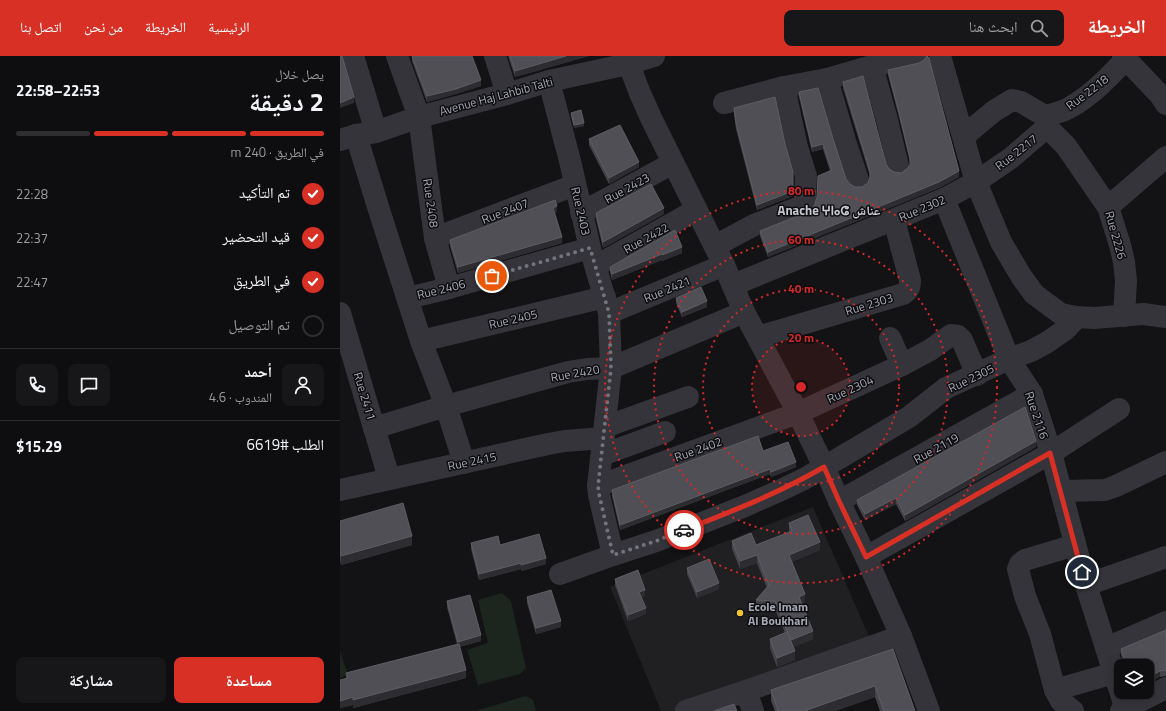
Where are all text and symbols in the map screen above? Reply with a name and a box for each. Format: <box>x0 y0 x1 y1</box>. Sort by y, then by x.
search box <box>784 10 1064 46</box>
text: الخريطة <box>1088 11 1146 40</box>
text: ابحث هنا <box>969 15 1018 38</box>
text: اتصل بنا <box>20 16 62 37</box>
text: من نحن <box>84 16 123 37</box>
text: الخريطة <box>145 16 186 37</box>
text: الرئيسية <box>208 16 250 37</box>
icon: search <box>1028 17 1050 39</box>
text: يصل خلال <box>275 64 324 84</box>
street label: Rue 2218 <box>1062 69 1113 114</box>
street label: Avenue Haj Lahbib Talti <box>437 72 555 120</box>
text: 22:53–22:58 <box>16 79 100 102</box>
text: 2 دقيقة <box>249 82 324 121</box>
street label: Rue 2217 <box>991 129 1041 175</box>
text: في الطريق · 240 m <box>231 142 324 162</box>
street label: Rue 2423 <box>601 168 653 208</box>
street label: Rue 2408 <box>418 177 444 229</box>
text: تم التأكيد <box>239 181 290 204</box>
text: 80 m <box>788 181 814 200</box>
icon: check <box>302 183 324 205</box>
text: 22:28 <box>16 184 48 204</box>
street label: Rue 2403 <box>566 185 596 237</box>
street label: Rue 2302 <box>896 190 948 226</box>
street label: Rue 2407 <box>479 193 531 229</box>
district label: Anache ⵖⵏⴰⵛ عناش <box>778 200 881 220</box>
street label: Rue 2226 <box>1100 209 1132 262</box>
street label: Rue 2422 <box>620 218 672 258</box>
text: قيد التحضير <box>223 225 290 248</box>
icon: check <box>302 227 324 249</box>
text: 22:37 <box>16 228 48 248</box>
text: 60 m <box>788 230 814 249</box>
pin <box>475 259 509 293</box>
icon: bag <box>481 265 503 287</box>
text: في الطريق <box>233 269 290 292</box>
icon: check <box>302 271 324 293</box>
street label: Rue 2421 <box>641 271 693 307</box>
text: 22:47 <box>16 272 48 292</box>
street label: Rue 2406 <box>415 274 467 304</box>
text: 40 m <box>788 279 814 298</box>
street label: Rue 2303 <box>843 288 895 320</box>
street label: Rue 2405 <box>487 304 539 334</box>
text: تم التوصيل <box>228 313 290 336</box>
text: 20 m <box>788 328 814 347</box>
street label: Rue 2420 <box>549 359 601 387</box>
street label: Rue 2305 <box>945 359 998 397</box>
text: أحمد <box>245 360 272 383</box>
button: phone <box>16 364 58 406</box>
button: chat <box>68 364 110 406</box>
button: person <box>282 364 324 406</box>
street label: Rue 2411 <box>349 370 381 422</box>
street label: Rue 2304 <box>824 370 877 408</box>
centre of rings <box>794 380 808 394</box>
text: المندوب · 4.6 <box>209 387 272 407</box>
street label: Rue 2116 <box>1020 389 1054 442</box>
street label: Rue 2119 <box>910 428 962 468</box>
street label: Rue 2402 <box>672 432 724 466</box>
text: الطلب #6619 <box>247 433 324 456</box>
text: $15.29 <box>16 435 62 458</box>
street label: Rue 2415 <box>446 447 498 475</box>
courier <box>664 510 704 550</box>
icon: car <box>673 519 695 541</box>
pin <box>1065 555 1099 589</box>
icon: home <box>1071 561 1093 583</box>
place label: Ecole Imam Al Boukhari <box>748 597 808 630</box>
marker: Ecole Imam Al Boukhari <box>735 608 745 618</box>
button: مشاركة <box>16 657 166 703</box>
button: مساعدة <box>174 657 324 703</box>
map controls <box>1114 659 1154 699</box>
button: layers <box>1114 659 1154 699</box>

